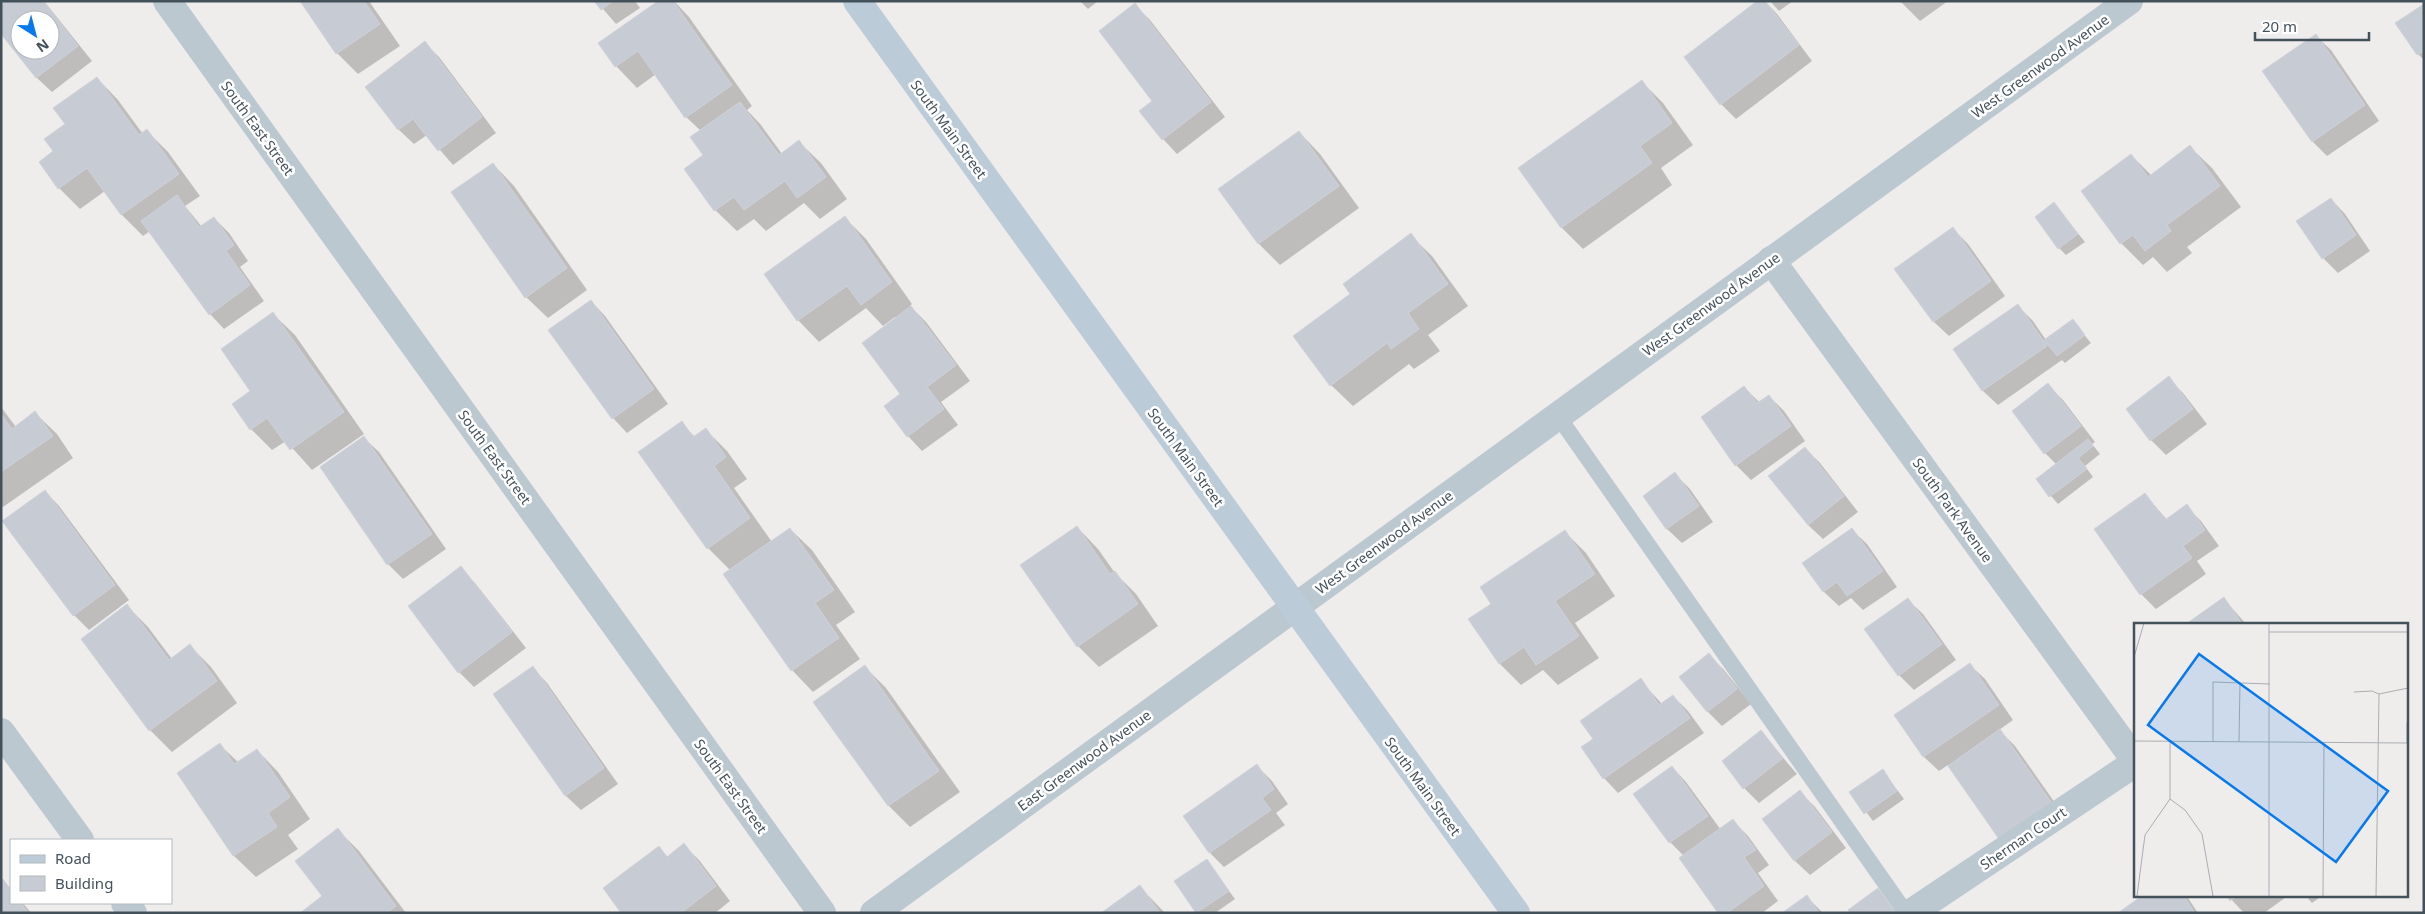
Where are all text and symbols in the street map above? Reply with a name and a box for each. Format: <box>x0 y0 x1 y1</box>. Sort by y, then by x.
north arrow <box>10 10 60 60</box>
street label: West Greenwood Avenue <box>1967 10 2113 122</box>
scale bar <box>2255 10 2369 42</box>
text: 20 m <box>2262 16 2297 36</box>
text: N <box>33 35 53 57</box>
street label: South Main Street <box>907 76 991 182</box>
street label: South East Street <box>217 77 299 179</box>
street label: West Greenwood Avenue <box>1638 248 1784 360</box>
street label: South Main Street <box>1144 404 1228 510</box>
street label: South East Street <box>454 406 536 508</box>
street label: South Park Avenue <box>1909 454 1997 566</box>
street label: West Greenwood Avenue <box>1311 486 1457 598</box>
inset map <box>2134 623 2408 896</box>
street label: East Greenwood Avenue <box>1013 705 1155 815</box>
street label: South Main Street <box>1381 733 1465 839</box>
street label: South East Street <box>690 735 772 837</box>
street label: Sherman Court <box>1976 802 2070 874</box>
legend <box>10 839 172 904</box>
text: Road <box>55 848 91 868</box>
text: Building <box>55 873 113 893</box>

